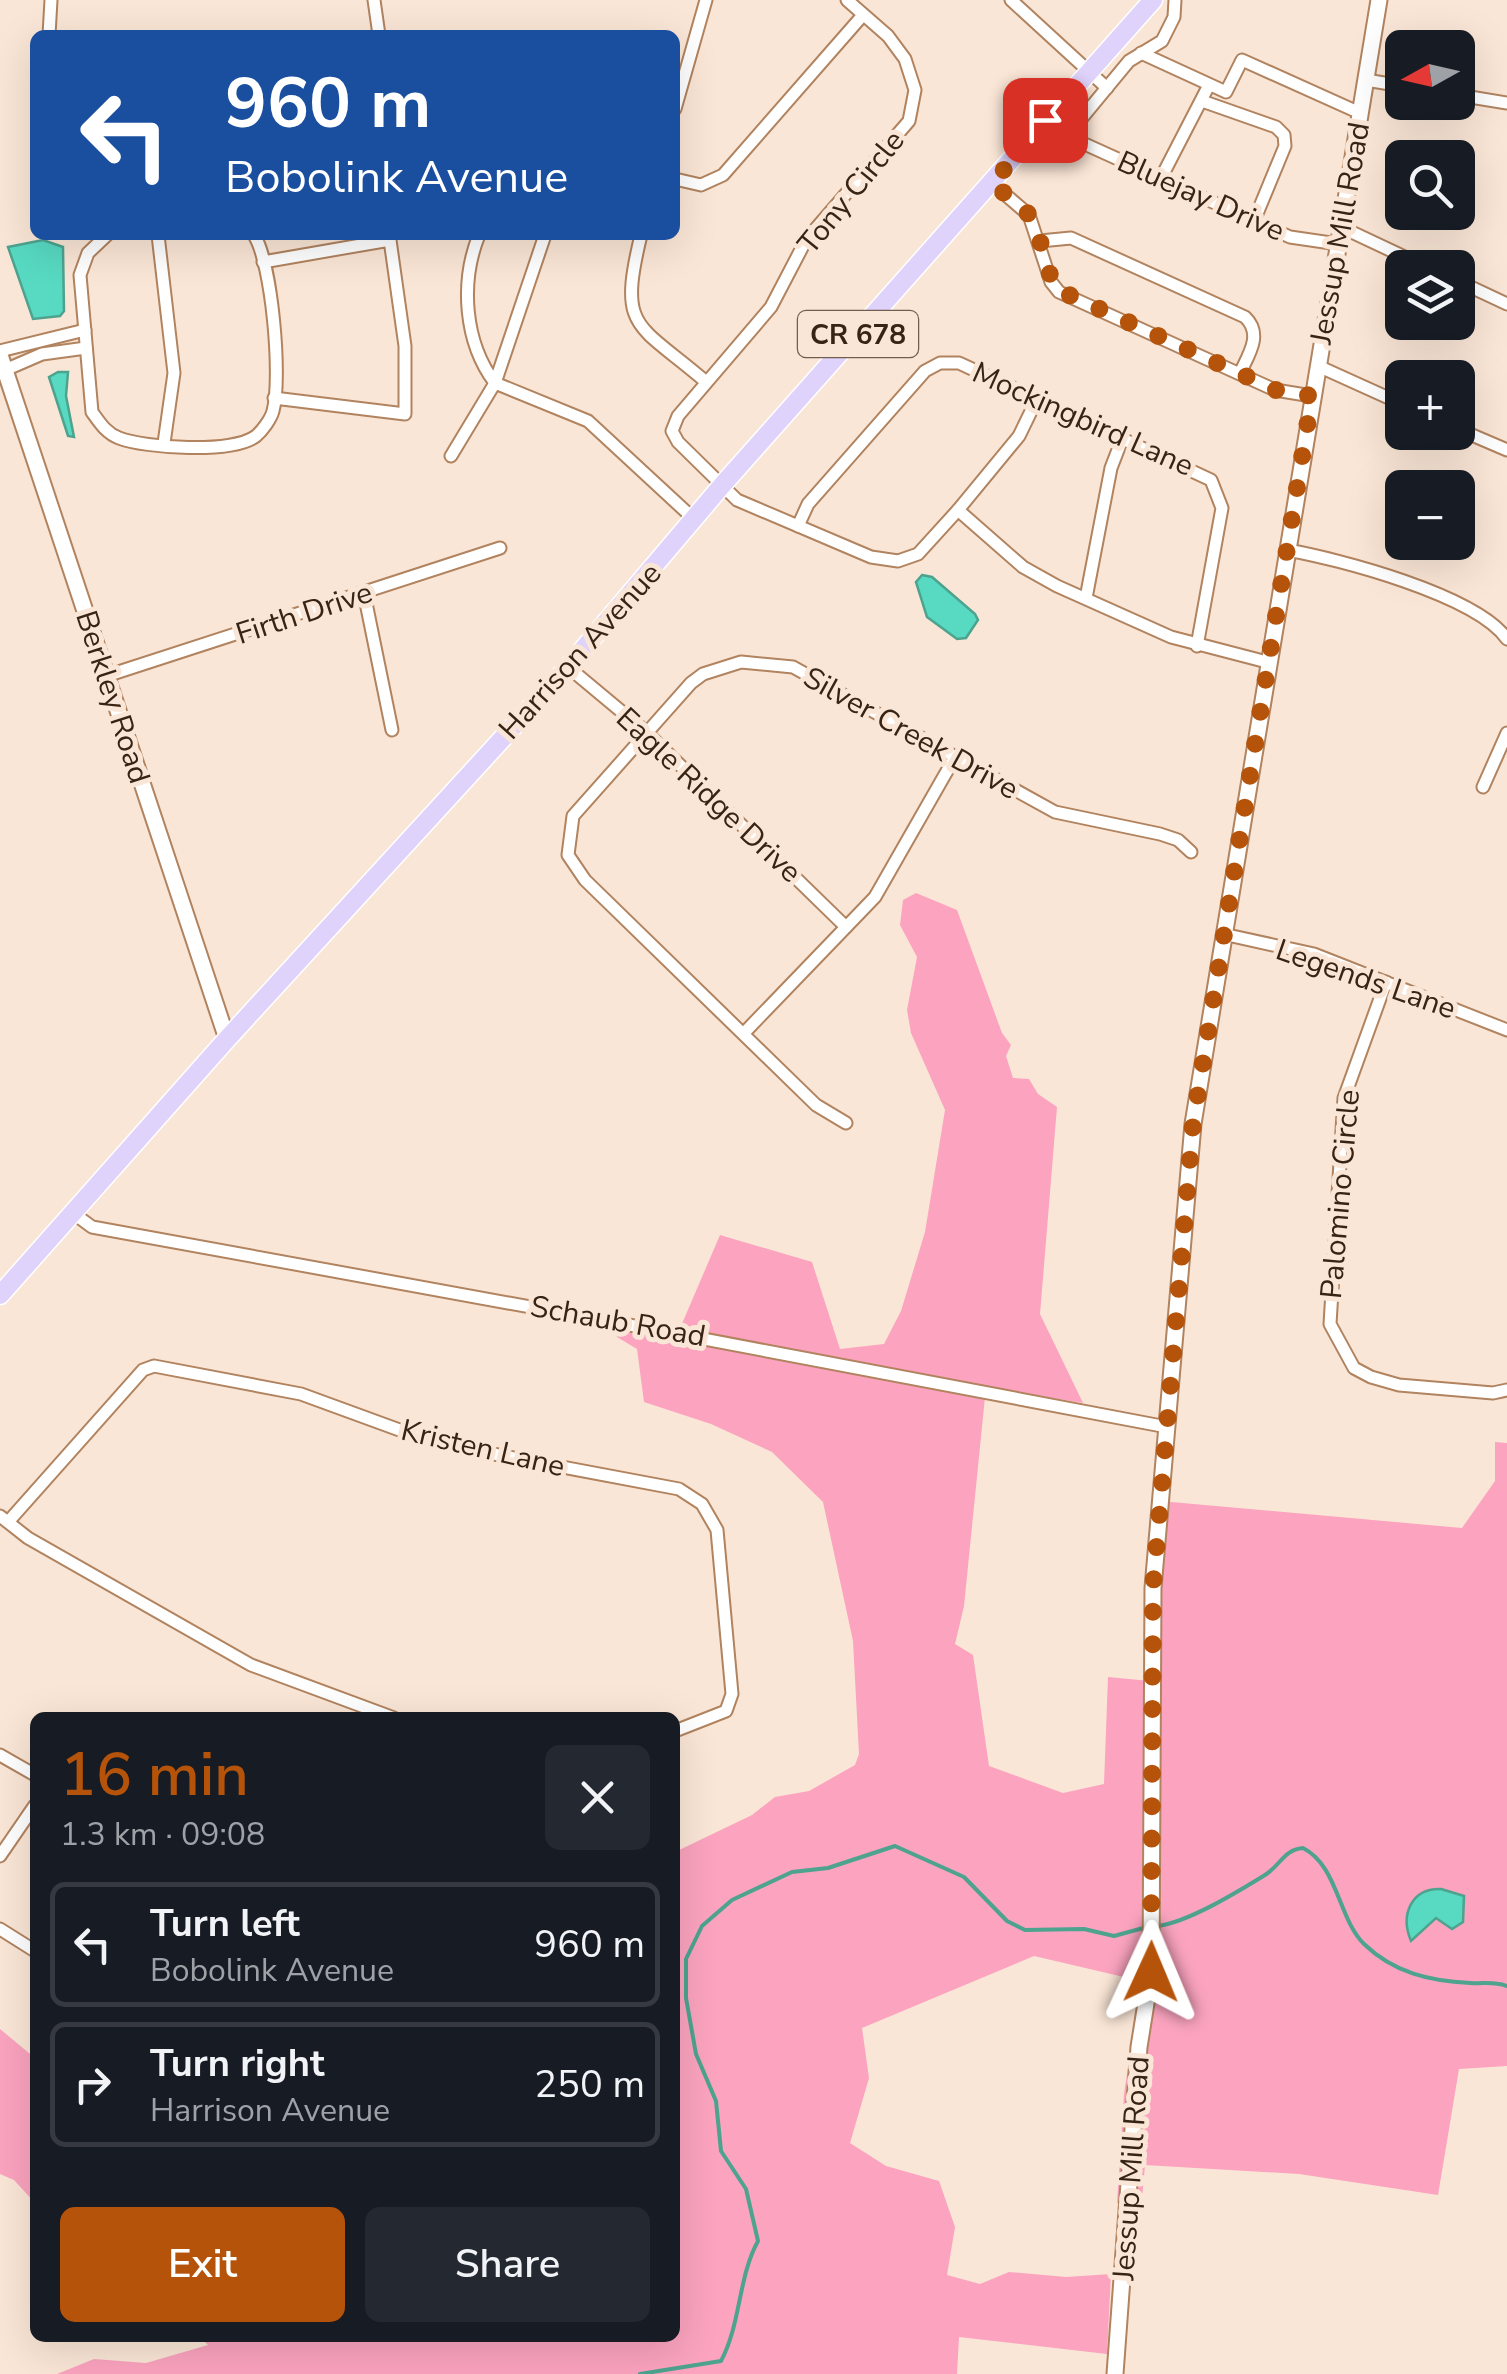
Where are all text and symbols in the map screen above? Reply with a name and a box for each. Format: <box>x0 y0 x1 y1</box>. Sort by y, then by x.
north arrow <box>1385 30 1475 120</box>
map controls <box>1385 30 1475 560</box>
text: 960 m <box>225 56 431 152</box>
icon: left <box>60 70 190 200</box>
pin <box>1003 78 1088 163</box>
icon: arrive <box>1018 93 1073 148</box>
street label: Jessup Mill Road <box>1301 119 1380 348</box>
street label: Tony Circle <box>789 122 914 263</box>
button: search <box>1385 140 1475 230</box>
street label: Bluejay Drive <box>1111 141 1291 252</box>
text: Bobolink Avenue <box>225 147 568 208</box>
button: layers <box>1385 250 1475 340</box>
road number: CR 678 <box>798 311 918 357</box>
street label: Mockingbird Lane <box>966 352 1200 487</box>
button: + <box>1385 360 1475 450</box>
button: − <box>1385 470 1475 560</box>
street label: Harrison Avenue <box>490 554 671 749</box>
street label: Firth Drive <box>231 572 378 655</box>
street label: Berkley Road <box>65 606 160 789</box>
street label: Silver Creek Drive <box>796 657 1026 810</box>
street label: Eagle Ridge Drive <box>607 699 810 892</box>
street label: Legends Lane <box>1271 930 1461 1029</box>
street label: Palomino Circle <box>1311 1088 1370 1300</box>
street label: Schaub Road <box>527 1286 709 1357</box>
street label: Kristen Lane <box>397 1410 569 1487</box>
text: 16 min <box>60 1734 249 1816</box>
button: close <box>545 1745 650 1850</box>
text: 1.3 km · 09:08 <box>60 1813 265 1856</box>
text: Turn left <box>150 1898 300 1949</box>
icon: left <box>65 1917 120 1972</box>
text: 960 m <box>534 1919 645 1970</box>
position arrow <box>1099 1920 1203 2024</box>
text: Bobolink Avenue <box>150 1949 394 1992</box>
text: Turn right <box>150 2038 325 2089</box>
street label: Jessup Mill Road <box>1103 2055 1160 2282</box>
icon: right <box>65 2057 120 2112</box>
text: 250 m <box>534 2059 645 2110</box>
text: Harrison Avenue <box>150 2089 390 2132</box>
button: Exit <box>60 2207 345 2322</box>
button: Share <box>365 2207 650 2322</box>

